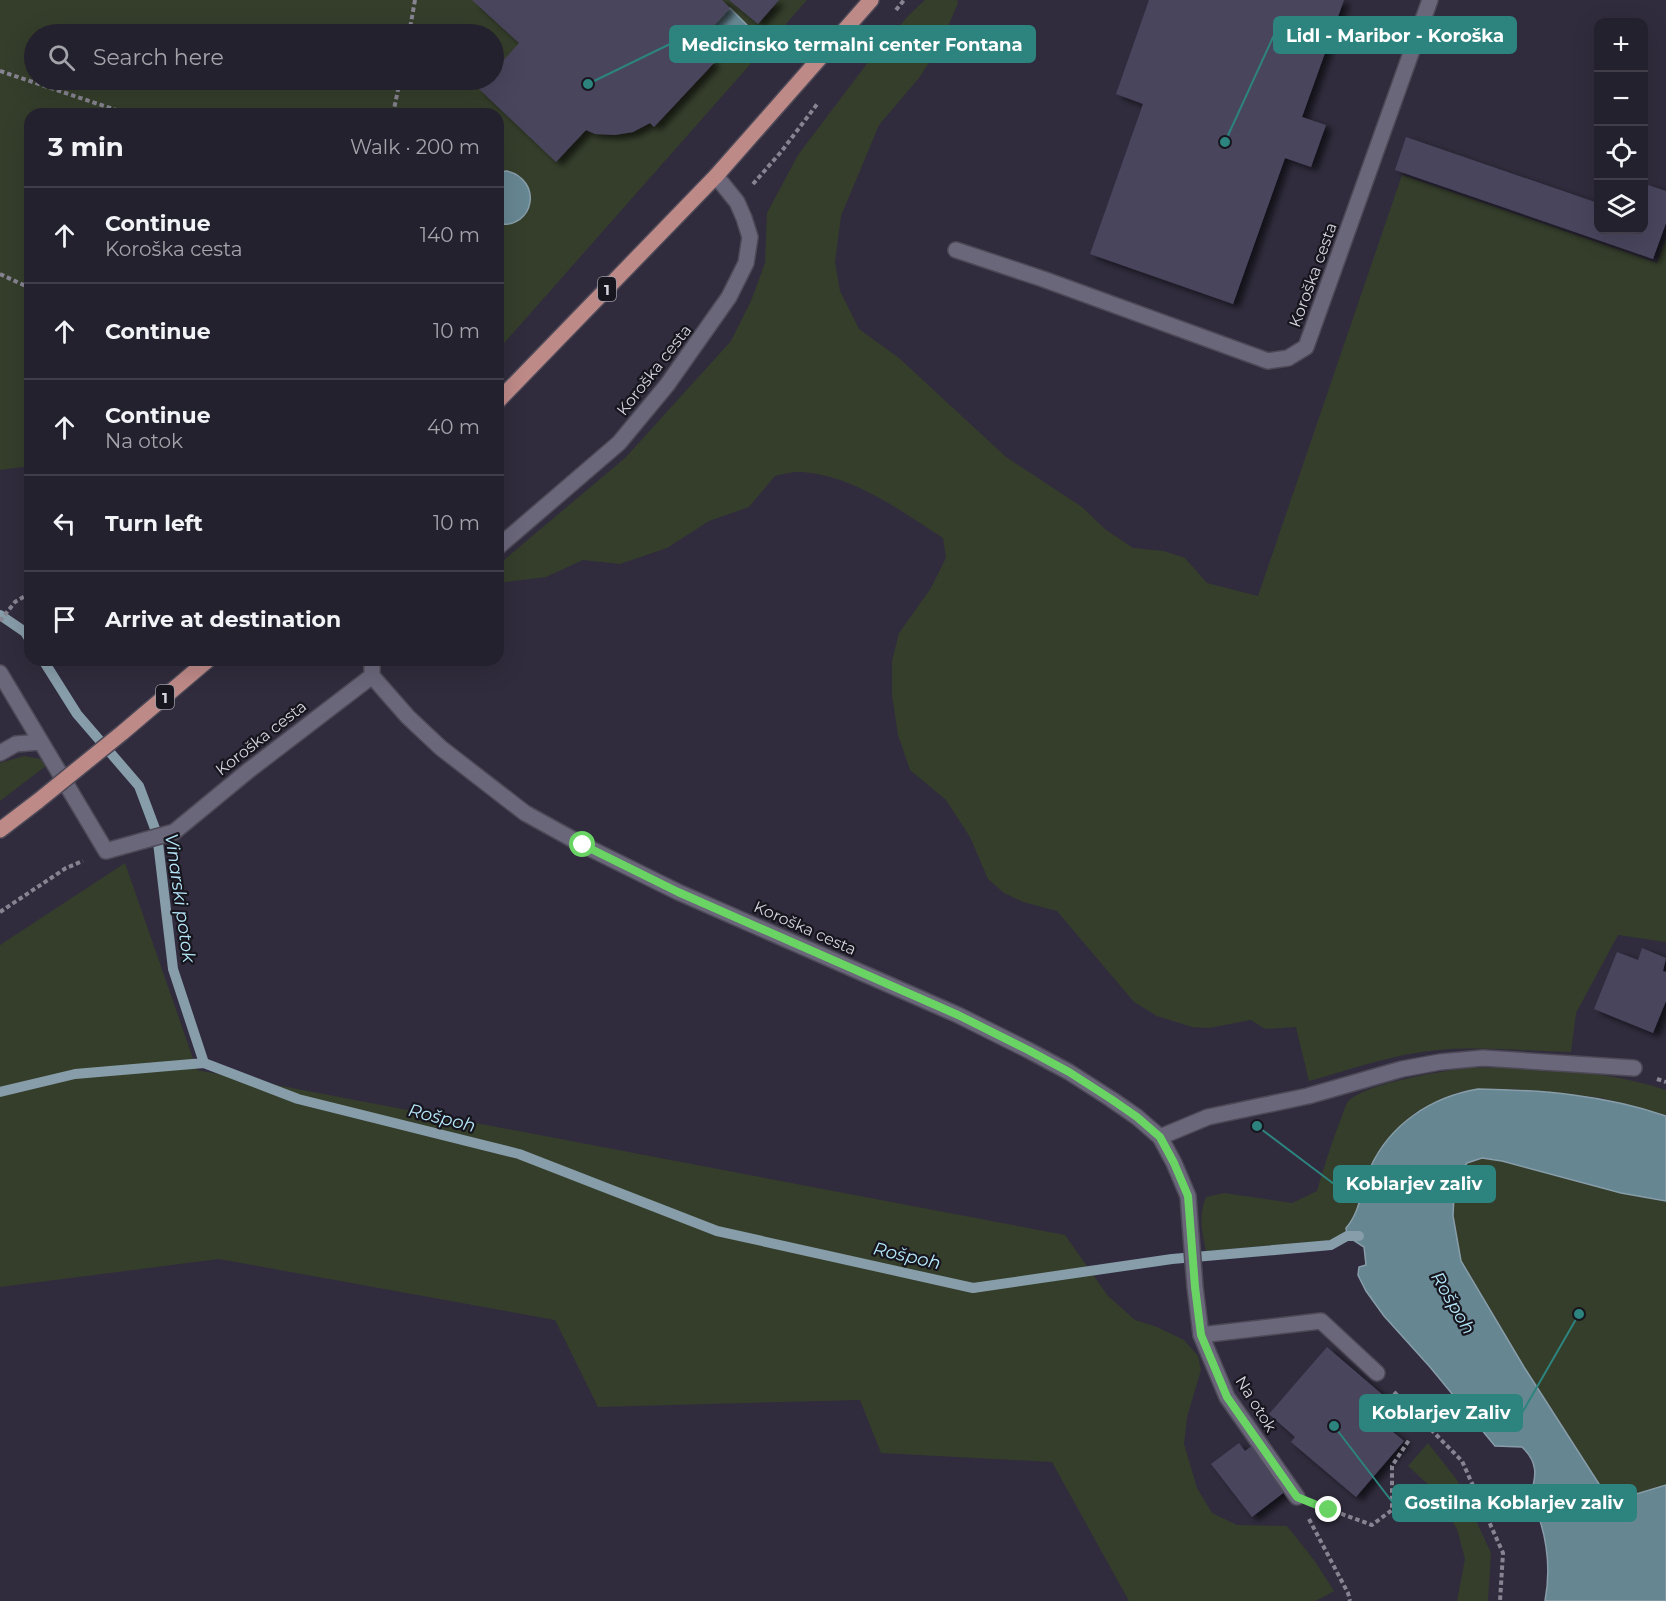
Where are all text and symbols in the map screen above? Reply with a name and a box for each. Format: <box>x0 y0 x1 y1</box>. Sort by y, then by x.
callout: Lidl - Maribor - Koroška <box>1274 17 1516 53</box>
map controls <box>1594 18 1648 234</box>
button: + <box>1594 18 1648 72</box>
search box <box>24 24 504 90</box>
text: Lidl - Maribor - Koroška <box>1286 25 1504 47</box>
callout: Medicinsko termalni center Fontana <box>670 26 1035 62</box>
text: Medicinsko termalni center Fontana <box>681 34 1023 56</box>
icon: search <box>45 41 78 74</box>
text: Search here <box>93 44 224 71</box>
button: − <box>1594 72 1648 126</box>
button: locate <box>1594 126 1648 180</box>
text: 3 min <box>48 131 124 163</box>
text: Walk · 200 m <box>350 135 480 159</box>
button: layers <box>1594 180 1648 234</box>
text: Continue <box>105 210 211 237</box>
icon: ahead <box>48 219 81 252</box>
street label: Koroška cesta <box>1285 220 1341 330</box>
text: 140 m <box>420 223 480 247</box>
text: Koroška cesta <box>105 237 243 261</box>
road number: 1 <box>598 277 616 301</box>
icon: ahead <box>48 315 81 348</box>
text: Continue <box>105 318 211 345</box>
text: 10 m <box>433 319 480 343</box>
street label: Koroška cesta <box>613 321 695 419</box>
text: Continue <box>105 402 211 429</box>
icon: ahead <box>48 411 81 444</box>
text: 40 m <box>427 415 480 439</box>
text: Na otok <box>105 429 183 453</box>
icon: left <box>48 507 81 540</box>
text: Turn left <box>105 510 203 537</box>
text: 10 m <box>433 511 480 535</box>
icon: arrive <box>48 603 81 636</box>
text: Arrive at destination <box>105 606 341 633</box>
road number: 1 <box>156 685 174 709</box>
street label: Koroška cesta <box>212 697 310 779</box>
route start <box>569 831 595 857</box>
water label: Vinarski potok <box>160 832 200 965</box>
street label: Koroška cesta <box>751 897 859 959</box>
water label: Rošpoh <box>406 1099 478 1137</box>
callout: Koblarjev zaliv <box>1334 1166 1495 1202</box>
text: Koblarjev zaliv <box>1346 1173 1482 1195</box>
water label: Rošpoh <box>871 1238 943 1274</box>
water label: Rošpoh <box>1426 1268 1480 1338</box>
street label: Na otok <box>1231 1372 1281 1436</box>
callout: Koblarjev Zaliv <box>1360 1395 1522 1431</box>
text: Koblarjev Zaliv <box>1372 1402 1511 1424</box>
callout: Gostilna Koblarjev zaliv <box>1393 1485 1636 1521</box>
text: Gostilna Koblarjev zaliv <box>1405 1492 1624 1514</box>
route end <box>1315 1496 1341 1522</box>

